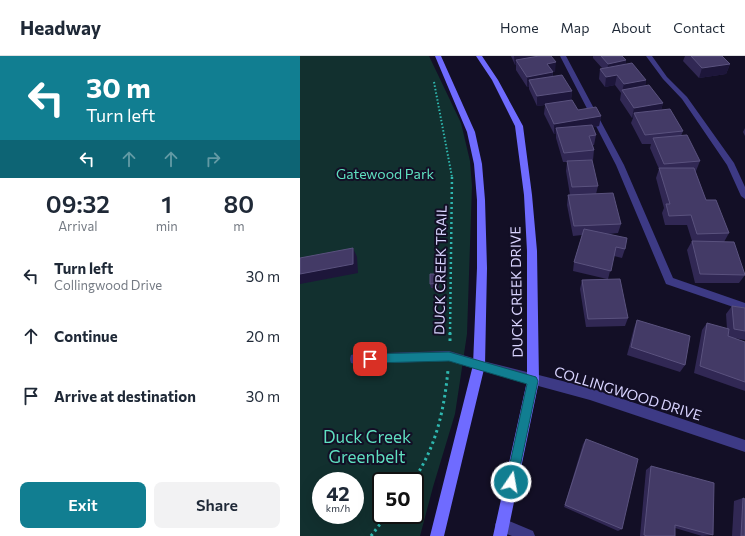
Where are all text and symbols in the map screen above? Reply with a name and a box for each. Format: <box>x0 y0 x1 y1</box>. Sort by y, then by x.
text: Headway <box>20 16 101 39</box>
text: Home <box>500 19 539 36</box>
text: Map <box>561 19 589 36</box>
text: About <box>611 19 651 36</box>
text: Contact <box>673 19 725 36</box>
text: 30 m <box>86 70 151 104</box>
icon: left <box>20 72 72 124</box>
text: Turn left <box>86 104 155 126</box>
icon: left <box>76 148 98 170</box>
icon: ahead <box>118 148 140 170</box>
icon: ahead <box>160 148 182 170</box>
icon: right <box>202 148 224 170</box>
park label: Gatewood Park <box>336 165 434 182</box>
text: 09:32 <box>46 189 110 218</box>
text: 1 <box>161 189 172 218</box>
text: 80 <box>224 189 254 218</box>
street label: DUCK CREEK TRAIL <box>430 205 450 335</box>
text: Arrival <box>58 218 97 234</box>
text: min <box>156 218 178 234</box>
text: m <box>233 218 245 234</box>
street label: DUCK CREEK DRIVE <box>506 226 526 358</box>
text: Turn left <box>54 259 113 277</box>
icon: left <box>20 265 42 287</box>
text: 30 m <box>246 267 280 285</box>
text: Collingwood Drive <box>54 277 162 293</box>
icon: ahead <box>20 325 42 347</box>
text: Continue <box>54 327 118 345</box>
text: 20 m <box>246 327 280 345</box>
pin <box>353 342 387 376</box>
icon: arrive <box>359 348 381 370</box>
street label: COLLINGWOOD DRIVE <box>552 362 704 424</box>
icon: arrive <box>20 385 42 407</box>
text: Arrive at destination <box>54 387 196 405</box>
text: 30 m <box>246 387 280 405</box>
park label: Duck Creek Greenbelt <box>323 426 411 467</box>
position arrow <box>490 461 532 503</box>
speed limit sign: 50 <box>372 472 424 524</box>
text: 42 <box>326 481 350 505</box>
button: Exit <box>20 482 146 528</box>
button: Share <box>154 482 280 528</box>
text: km/h <box>326 502 350 514</box>

